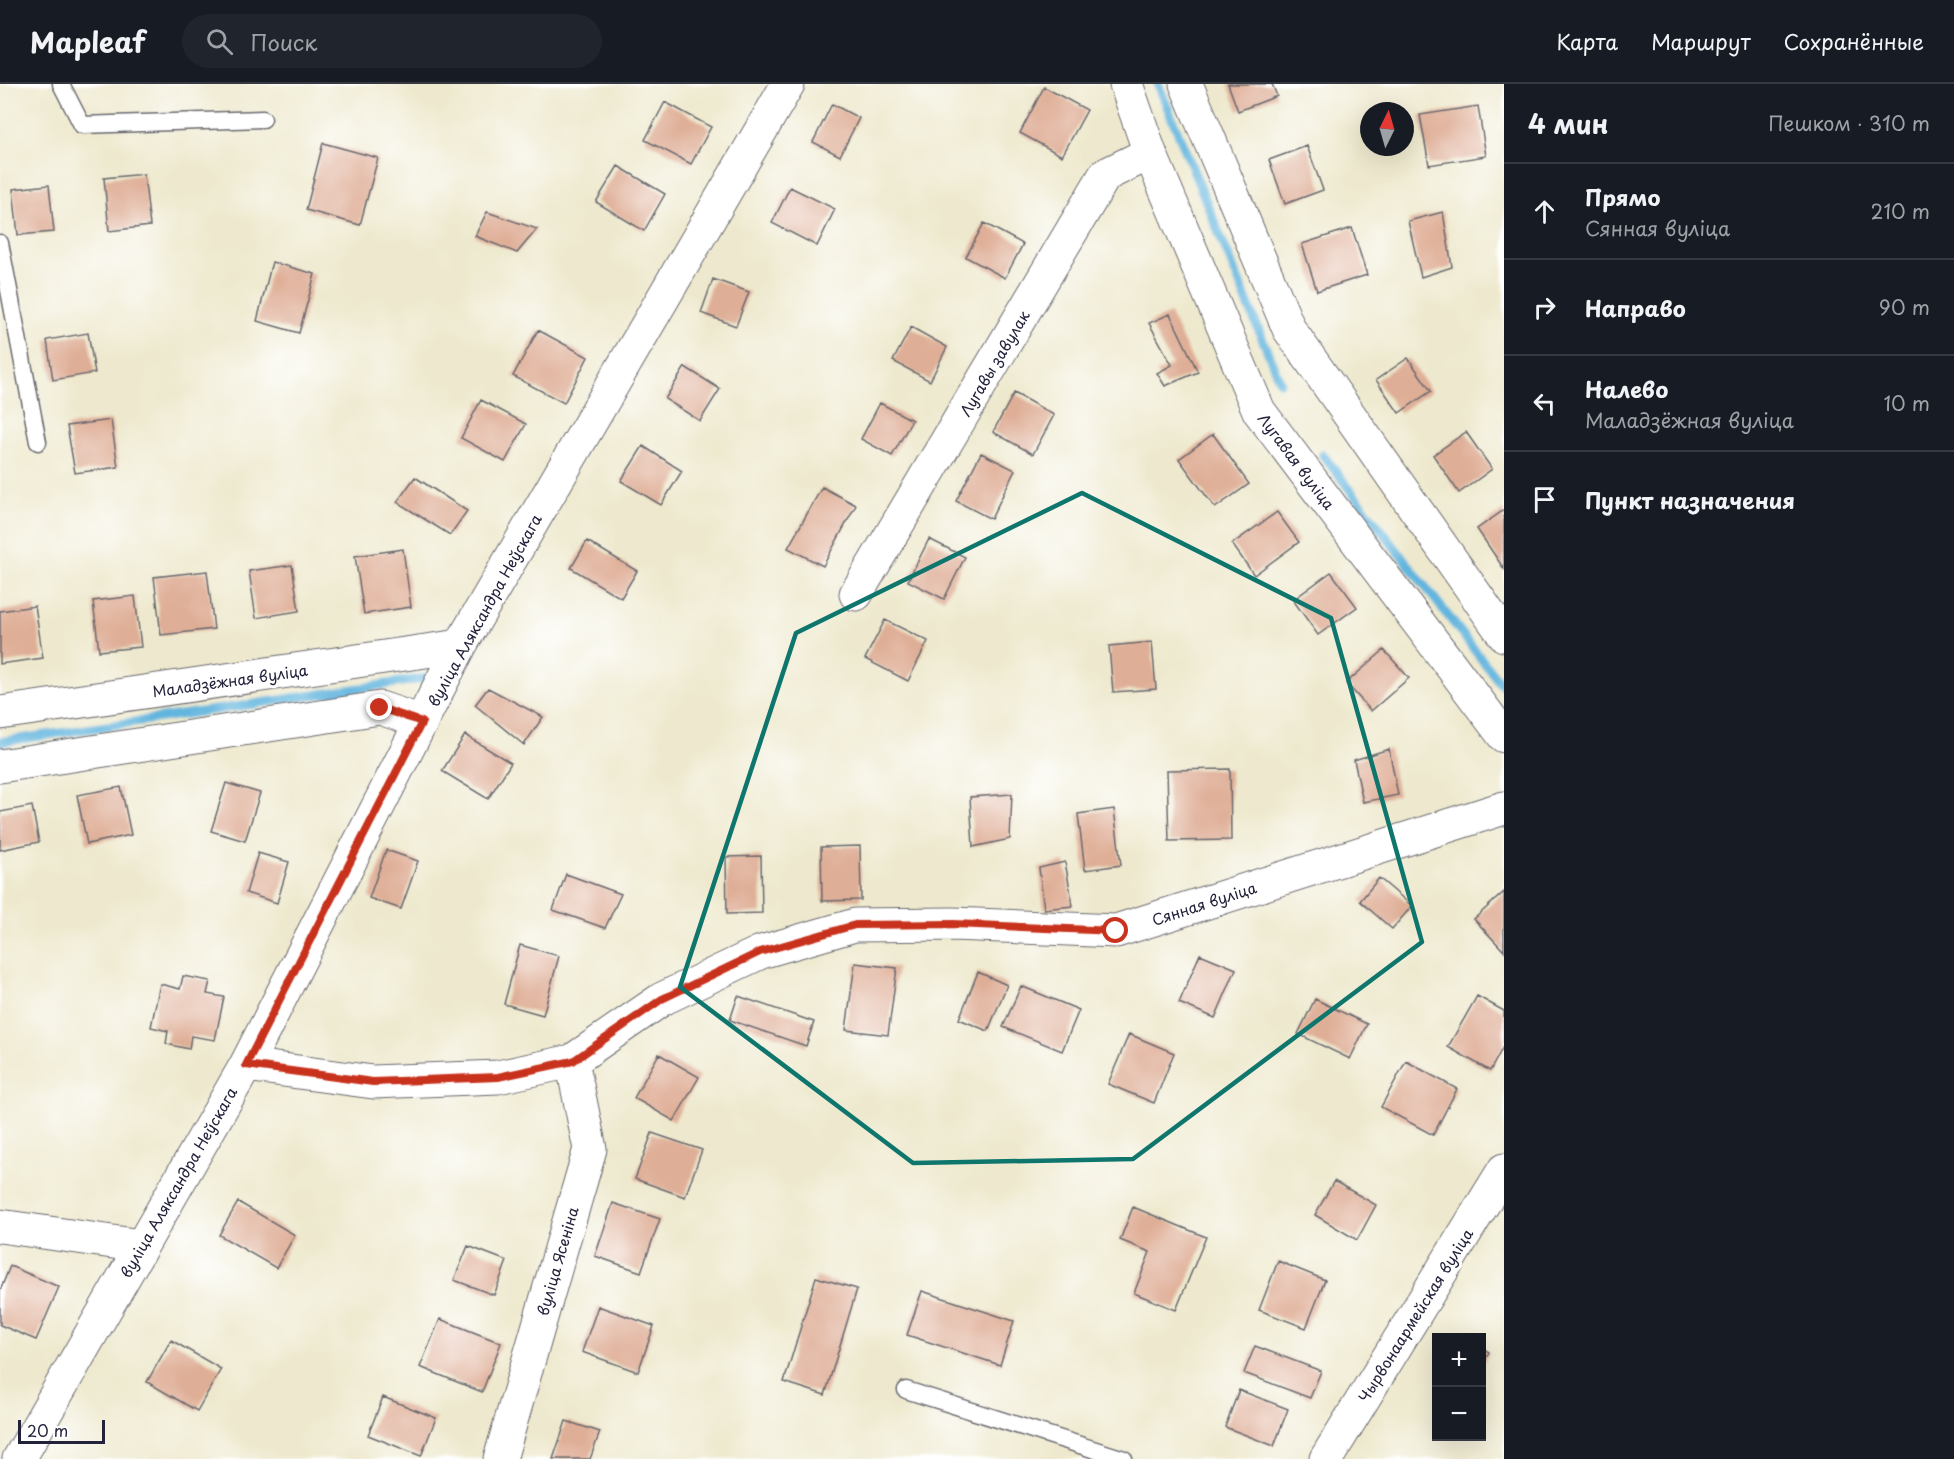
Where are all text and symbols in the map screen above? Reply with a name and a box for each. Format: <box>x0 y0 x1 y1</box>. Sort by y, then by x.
search box <box>182 14 602 68</box>
text: Mapleaf <box>30 20 146 63</box>
icon: search <box>203 25 236 58</box>
text: Поиск <box>251 25 317 58</box>
text: Карта <box>1557 25 1618 57</box>
text: Маршрут <box>1651 25 1751 57</box>
text: Сохранённые <box>1784 25 1924 57</box>
north arrow <box>1360 102 1414 156</box>
text: 4 мин <box>1528 104 1609 143</box>
text: Пешком · 310 m <box>1768 108 1930 138</box>
text: Прямо <box>1585 180 1660 213</box>
icon: ahead <box>1528 195 1561 228</box>
text: 210 m <box>1871 196 1930 226</box>
text: Сянная вуліца <box>1585 213 1730 243</box>
icon: right <box>1528 291 1561 324</box>
text: Направо <box>1585 291 1686 324</box>
text: 90 m <box>1879 292 1930 322</box>
street label: Лугавы завулак <box>953 306 1035 420</box>
text: Налево <box>1585 372 1668 405</box>
icon: left <box>1528 387 1561 420</box>
text: 10 m <box>1883 388 1930 418</box>
text: Маладзёжная вуліца <box>1585 405 1794 435</box>
street label: Лугавая вуліца <box>1253 408 1341 515</box>
icon: arrive <box>1528 483 1561 516</box>
text: Пункт назначения <box>1585 483 1795 516</box>
street label: вуліца Аляксандра Неўскага <box>421 509 547 710</box>
street label: Маладзёжная вуліца <box>151 658 310 702</box>
route end <box>366 694 392 720</box>
street label: Сянная вуліца <box>1149 875 1260 931</box>
route start <box>1102 917 1128 943</box>
street label: вуліца Аляксандра Неўскага <box>114 1082 242 1282</box>
street label: вуліца Ясеніна <box>530 1203 584 1318</box>
street label: Чырвонаармейская вуліца <box>1352 1223 1478 1406</box>
map controls <box>1432 1333 1486 1441</box>
button: + <box>1432 1333 1486 1387</box>
button: − <box>1432 1387 1486 1441</box>
scale bar <box>18 1417 105 1444</box>
text: 20 m <box>27 1418 68 1442</box>

